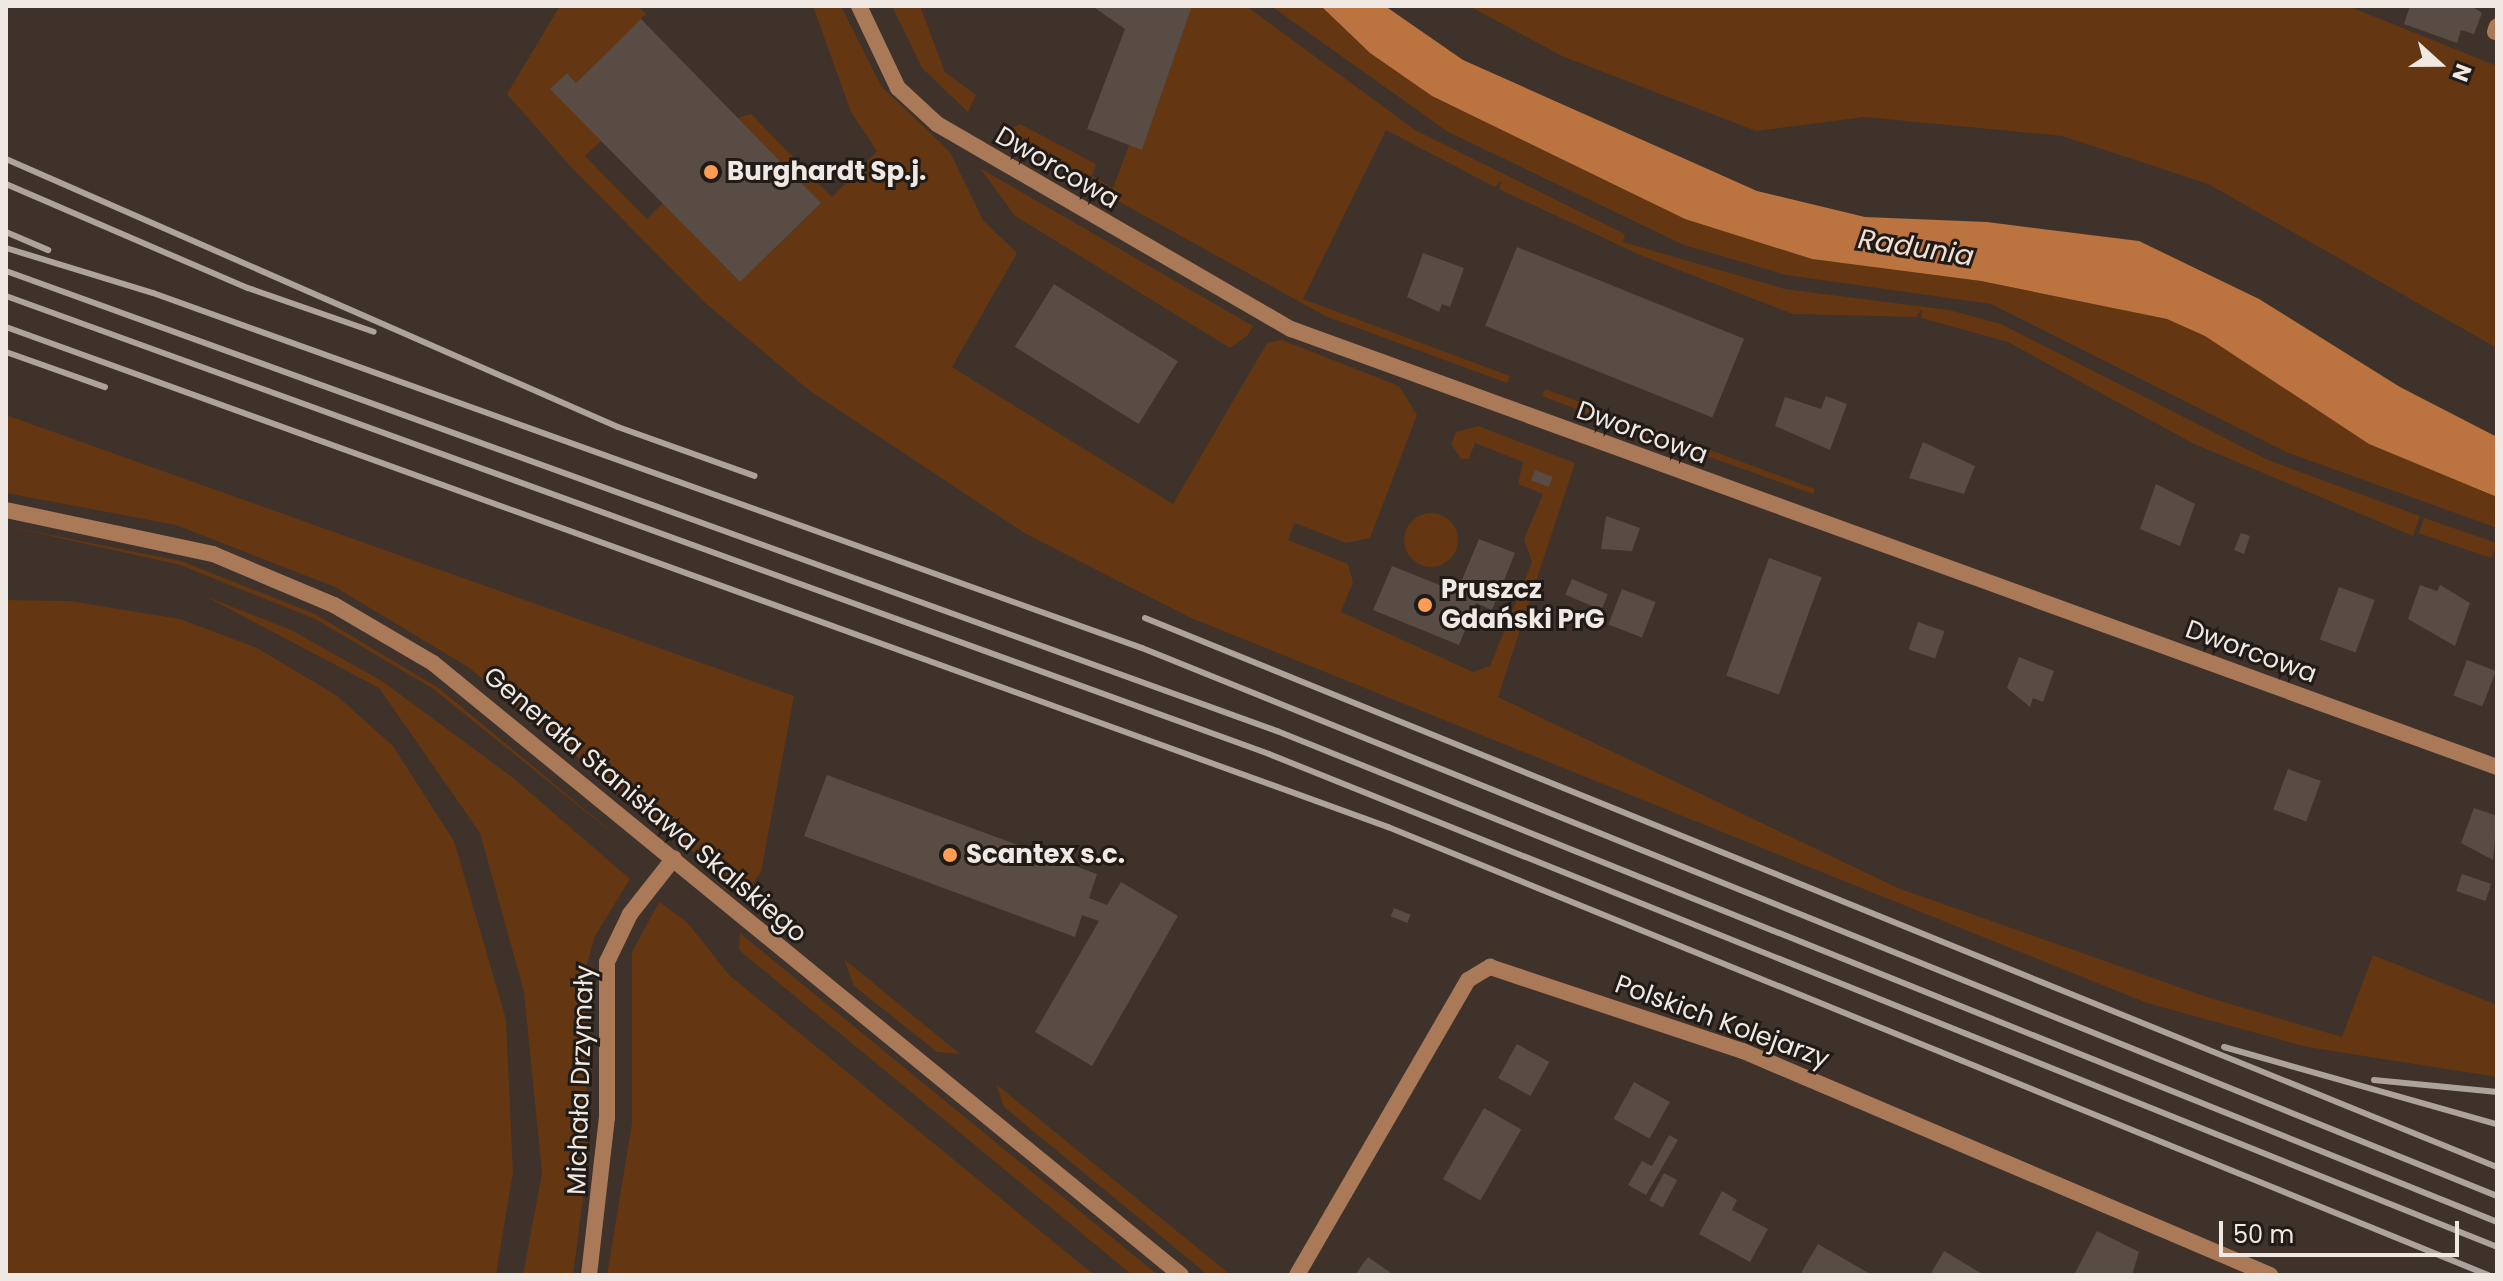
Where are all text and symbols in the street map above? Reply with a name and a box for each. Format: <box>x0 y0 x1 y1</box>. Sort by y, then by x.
north arrow <box>2399 24 2479 104</box>
text: N <box>2444 59 2479 86</box>
street label: Dworcowa <box>990 120 1124 216</box>
place label: Burghardt Sp.j. <box>727 156 926 188</box>
marker: Burghardt Sp.j. <box>702 163 720 181</box>
water label: Radunia <box>1856 222 1976 274</box>
street label: Dworcowa <box>1572 395 1712 471</box>
place label: Pruszcz Gdański PrG <box>1441 574 1605 636</box>
marker: Pruszcz Gdański PrG <box>1416 596 1434 614</box>
street label: Dworcowa <box>2181 614 2321 690</box>
street label: Generała Stanisława Skalskiego <box>477 660 813 950</box>
place label: Scantex s.c. <box>966 839 1125 871</box>
marker: Scantex s.c. <box>941 846 959 864</box>
street label: Michała Drzymały <box>561 965 601 1195</box>
street label: Polskich Kolejarzy <box>1611 969 1833 1075</box>
scale bar <box>2223 1205 2463 1255</box>
text: 50 m <box>2233 1218 2294 1251</box>

